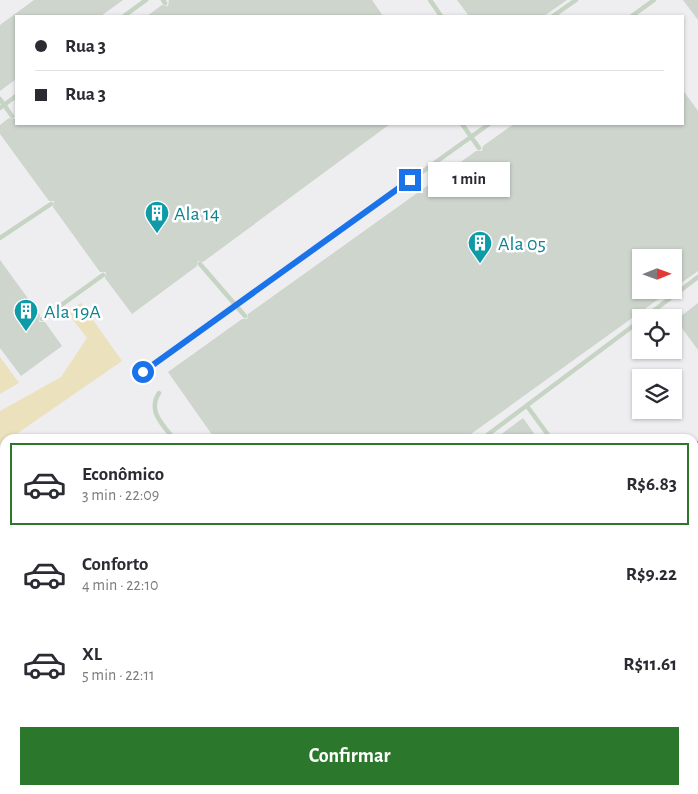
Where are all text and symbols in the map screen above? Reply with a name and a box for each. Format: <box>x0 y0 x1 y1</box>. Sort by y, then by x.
text: Rua 3 <box>65 37 106 56</box>
text: Rua 3 <box>65 85 106 104</box>
callout: 1 min <box>428 162 510 198</box>
route end <box>399 169 421 191</box>
text: 1 min <box>452 171 486 187</box>
building icon: Ala 14 <box>144 200 170 234</box>
place label: Ala 14 <box>174 204 220 224</box>
building icon: Ala 05 <box>467 230 493 264</box>
place label: Ala 05 <box>498 234 546 254</box>
north arrow <box>632 249 682 299</box>
map controls <box>632 249 682 419</box>
building icon: Ala 19A <box>13 298 39 332</box>
place label: Ala 19A <box>44 302 101 322</box>
button: locate <box>632 309 682 359</box>
route start <box>132 361 154 383</box>
button: layers <box>632 369 682 419</box>
icon: car <box>22 462 67 507</box>
text: Econômico <box>82 465 164 484</box>
text: R$6.83 <box>626 475 677 494</box>
text: 3 min · 22:09 <box>82 487 159 503</box>
icon: car <box>22 552 67 597</box>
text: Conforto <box>82 555 148 574</box>
text: R$9.22 <box>626 565 677 584</box>
text: 4 min · 22:10 <box>82 577 158 593</box>
icon: car <box>22 642 67 687</box>
text: XL <box>82 645 102 664</box>
text: R$11.61 <box>623 655 677 674</box>
text: 5 min · 22:11 <box>82 667 154 683</box>
button: Confirmar <box>20 727 679 785</box>

